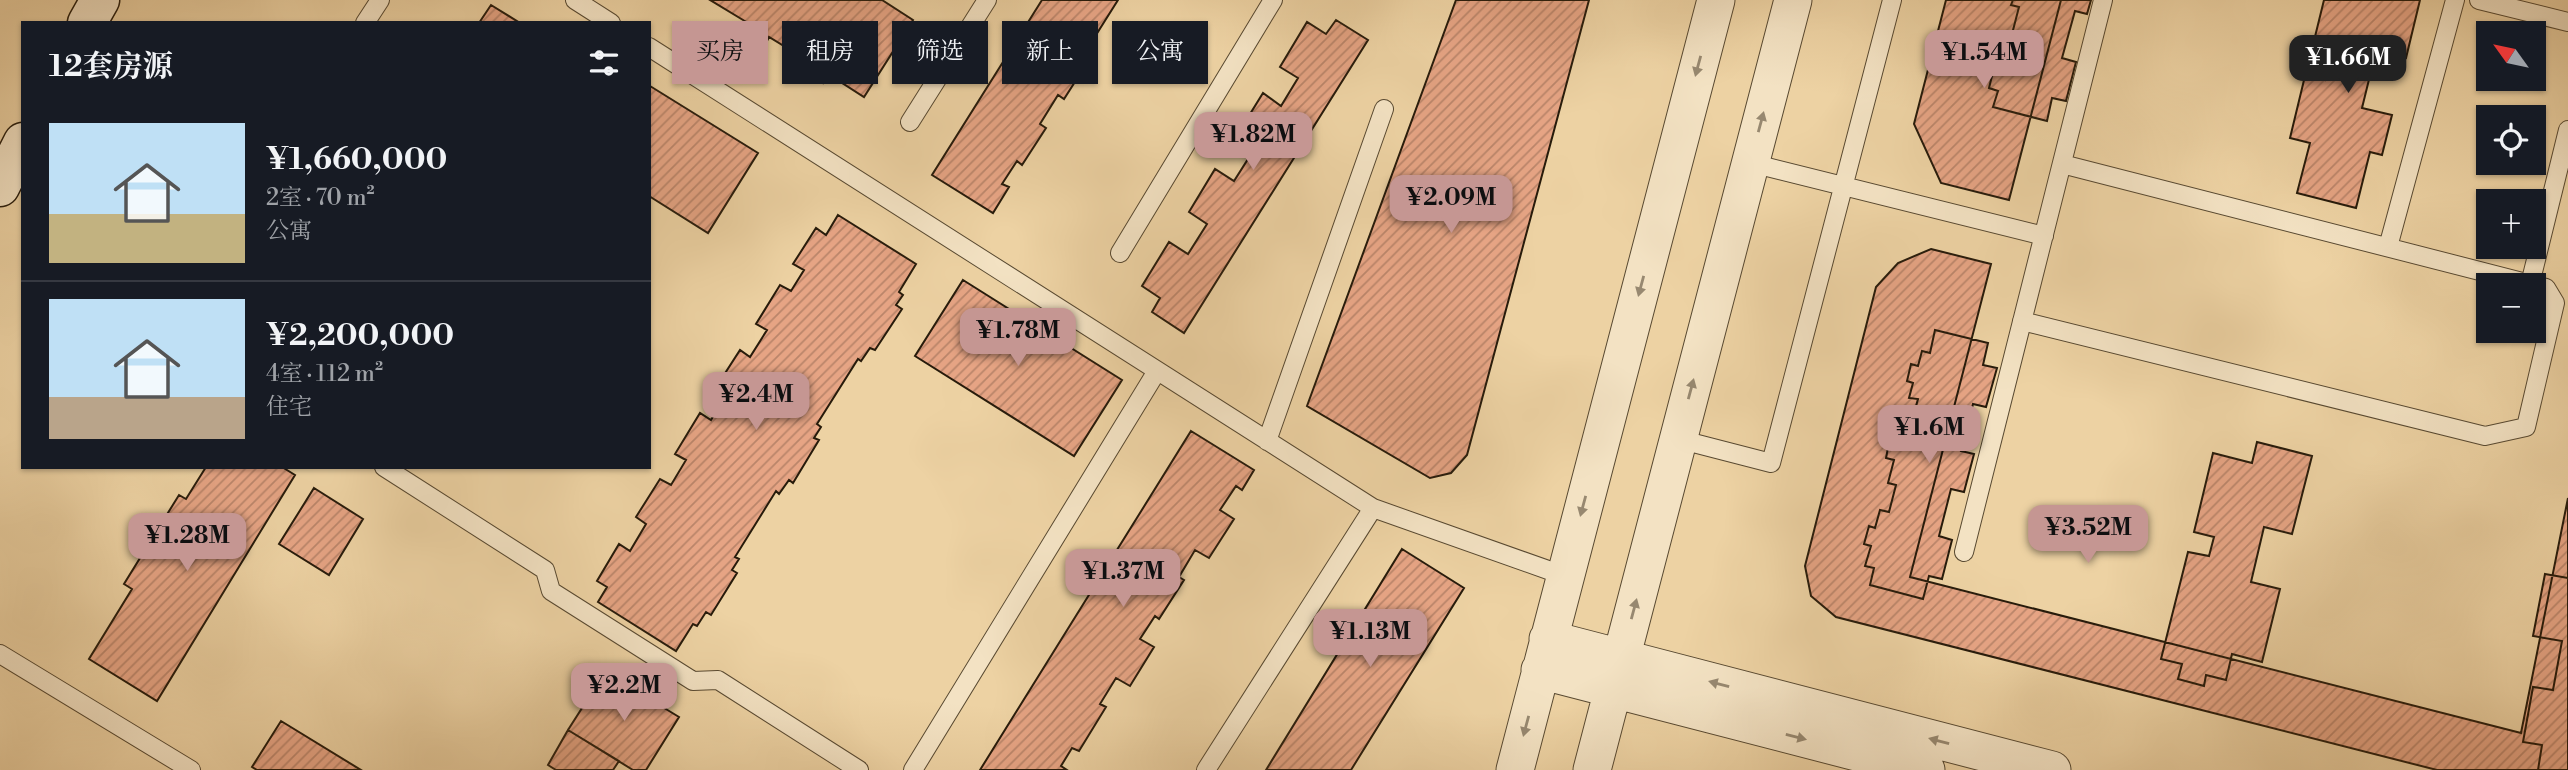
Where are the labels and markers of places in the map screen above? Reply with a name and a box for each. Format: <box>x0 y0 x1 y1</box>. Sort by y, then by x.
pin: ¥1.54M <box>1927 31 2041 90</box>
pin: ¥1.66M <box>2291 36 2405 95</box>
pin: ¥1.82M <box>1196 113 1310 172</box>
pin: ¥2.09M <box>1394 176 1508 235</box>
pin: ¥1.78M <box>961 308 1075 368</box>
pin: ¥2.4M <box>707 372 805 432</box>
pin: ¥1.6M <box>1880 406 1978 465</box>
pin: ¥3.52M <box>2031 505 2145 565</box>
pin: ¥1.28M <box>130 514 244 573</box>
pin: ¥1.37M <box>1066 550 1180 609</box>
pin: ¥1.13M <box>1313 610 1427 669</box>
pin: ¥2.2M <box>575 664 673 723</box>

